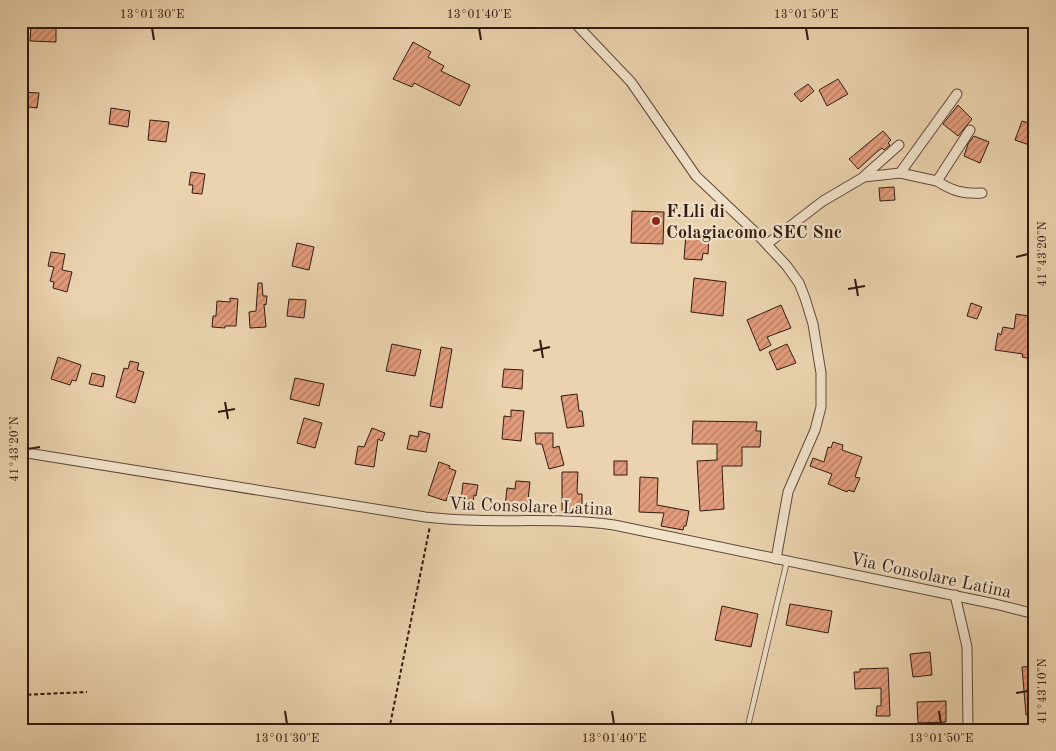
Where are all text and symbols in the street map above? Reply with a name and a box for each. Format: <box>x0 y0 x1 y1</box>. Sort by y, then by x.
text: 13°01'50"E <box>774 8 838 21</box>
text: 13°01'30"E <box>120 9 184 21</box>
text: 13°01'40"E <box>447 9 511 21</box>
place label: F.Lli di Colagiacomo SEC Snc <box>666 203 842 242</box>
marker: F.Lli di Colagiacomo SEC Snc <box>650 215 662 227</box>
text: 41°43'20"N <box>1037 221 1049 287</box>
text: 41°43'20"N <box>9 416 21 482</box>
street label: Via Consolare Latina <box>448 495 614 519</box>
street label: Via Consolare Latina <box>848 550 1013 602</box>
text: 41°43'10"N <box>1037 658 1049 724</box>
text: 13°01'50"E <box>909 732 973 745</box>
text: 13°01'30"E <box>255 733 319 745</box>
text: 13°01'40"E <box>582 733 646 745</box>

